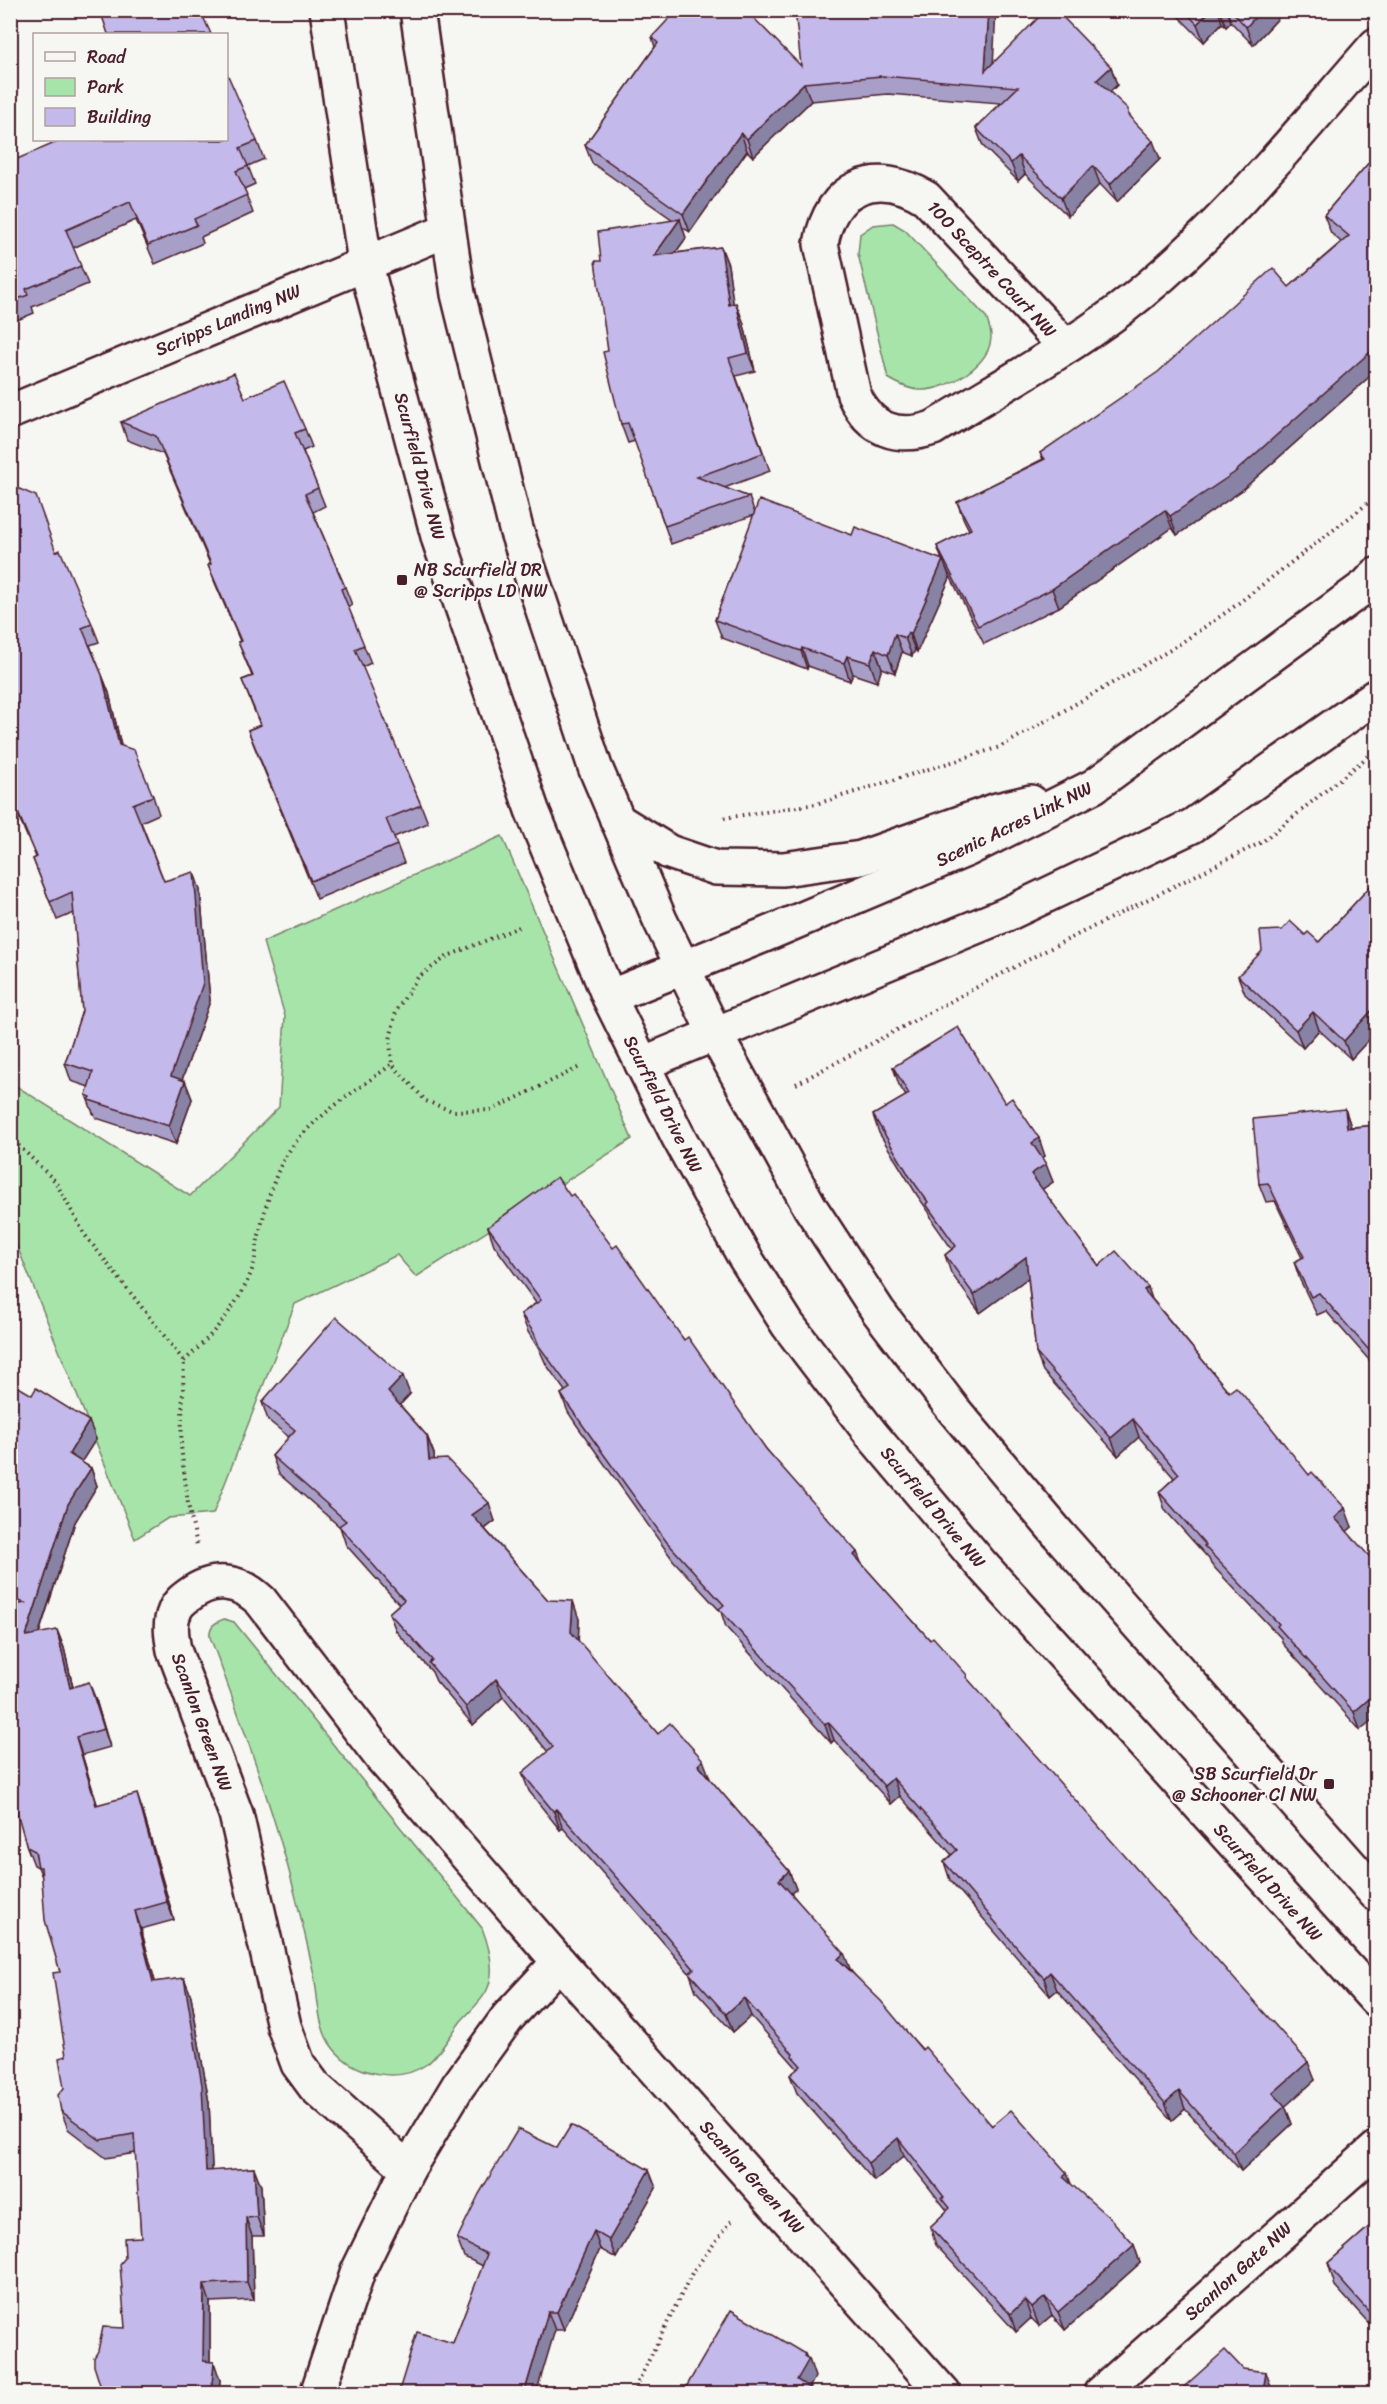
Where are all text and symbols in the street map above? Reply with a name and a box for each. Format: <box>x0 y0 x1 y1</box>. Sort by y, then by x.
legend <box>33 33 228 141</box>
text: Road <box>87 41 127 73</box>
text: Park <box>87 71 124 103</box>
text: Building <box>87 101 151 133</box>
street label: 100 Sceptre Court NW <box>919 193 1065 346</box>
street label: Scripps Landing NW <box>150 274 307 365</box>
street label: Scurfield Drive NW <box>385 389 455 544</box>
place label: NB Scurfield DR @ Scripps LD NW <box>414 554 549 607</box>
marker: NB Scurfield DR @ Scripps LD NW <box>395 573 409 587</box>
street label: Scenic Acres Link NW <box>930 772 1098 876</box>
street label: Scurfield Drive NW <box>614 1029 712 1179</box>
street label: Scurfield Drive NW <box>872 1439 994 1576</box>
street label: Scanlon Green NW <box>162 1648 242 1796</box>
place label: SB Scurfield Dr @ Schooner Cl NW <box>1172 1758 1319 1811</box>
marker: SB Scurfield Dr @ Schooner Cl NW <box>1322 1777 1336 1791</box>
street label: Scurfield Drive NW <box>1205 1815 1331 1950</box>
street label: Scanlon Green NW <box>691 2112 813 2242</box>
street label: Scanlon Gate NW <box>1176 2213 1300 2329</box>

